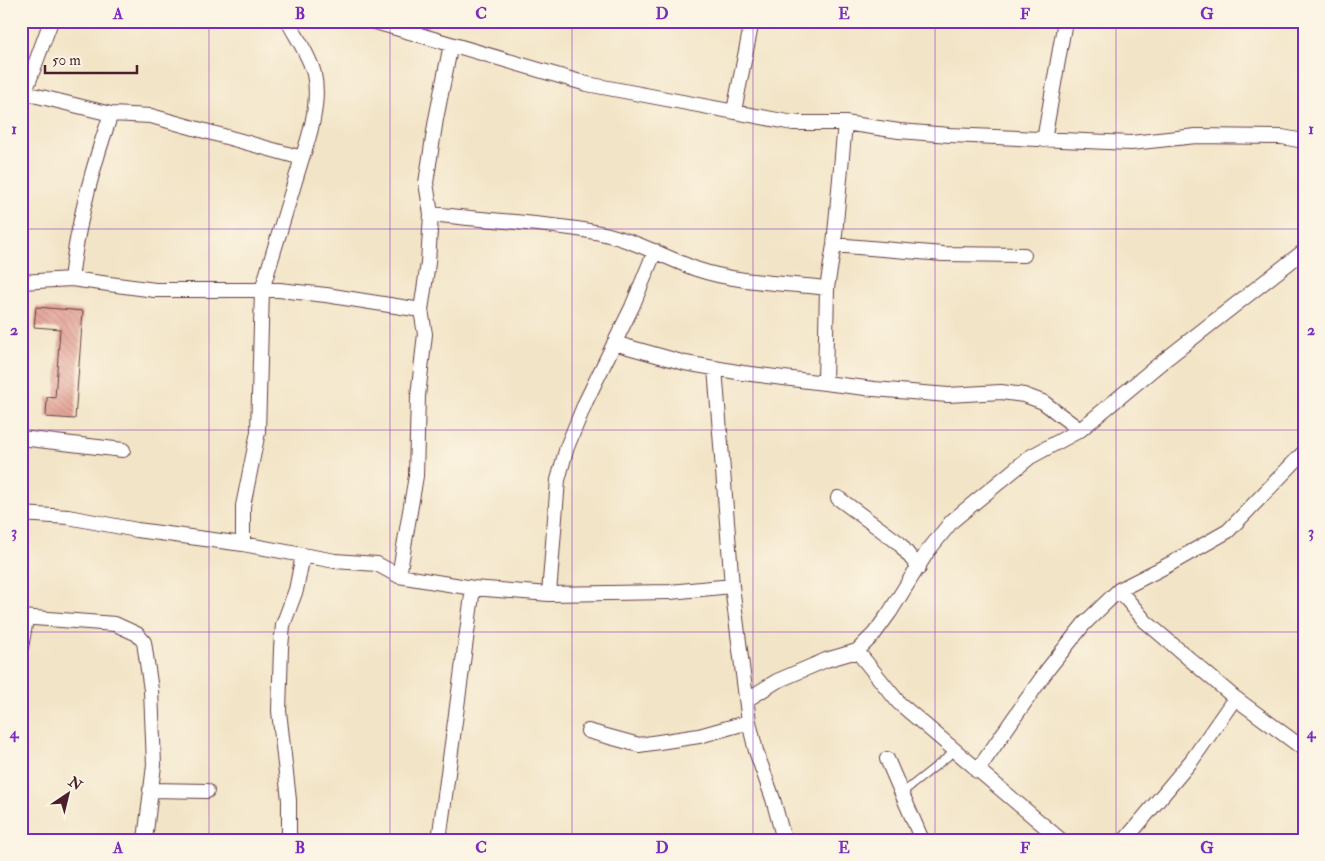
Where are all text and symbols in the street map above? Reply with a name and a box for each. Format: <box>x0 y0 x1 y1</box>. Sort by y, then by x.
text: A <box>112 4 124 24</box>
text: B <box>295 4 305 24</box>
text: C <box>475 4 487 24</box>
text: D <box>655 4 669 24</box>
text: E <box>838 4 850 24</box>
text: F <box>1020 4 1030 24</box>
text: G <box>1200 4 1214 24</box>
scale bar <box>45 42 138 74</box>
text: 50 m <box>52 51 81 70</box>
text: 1 <box>11 119 17 139</box>
text: 1 <box>1308 119 1314 139</box>
text: 2 <box>10 320 18 340</box>
text: 2 <box>1307 320 1315 340</box>
text: 3 <box>11 522 17 542</box>
text: 3 <box>1308 522 1314 542</box>
text: 4 <box>9 723 20 743</box>
text: 4 <box>1306 723 1317 743</box>
north arrow <box>42 768 92 818</box>
text: N <box>64 773 86 795</box>
text: A <box>112 838 124 858</box>
text: B <box>295 838 305 858</box>
text: C <box>475 838 487 858</box>
text: D <box>655 838 669 858</box>
text: E <box>838 838 850 858</box>
text: F <box>1020 838 1030 858</box>
text: G <box>1200 838 1214 858</box>

